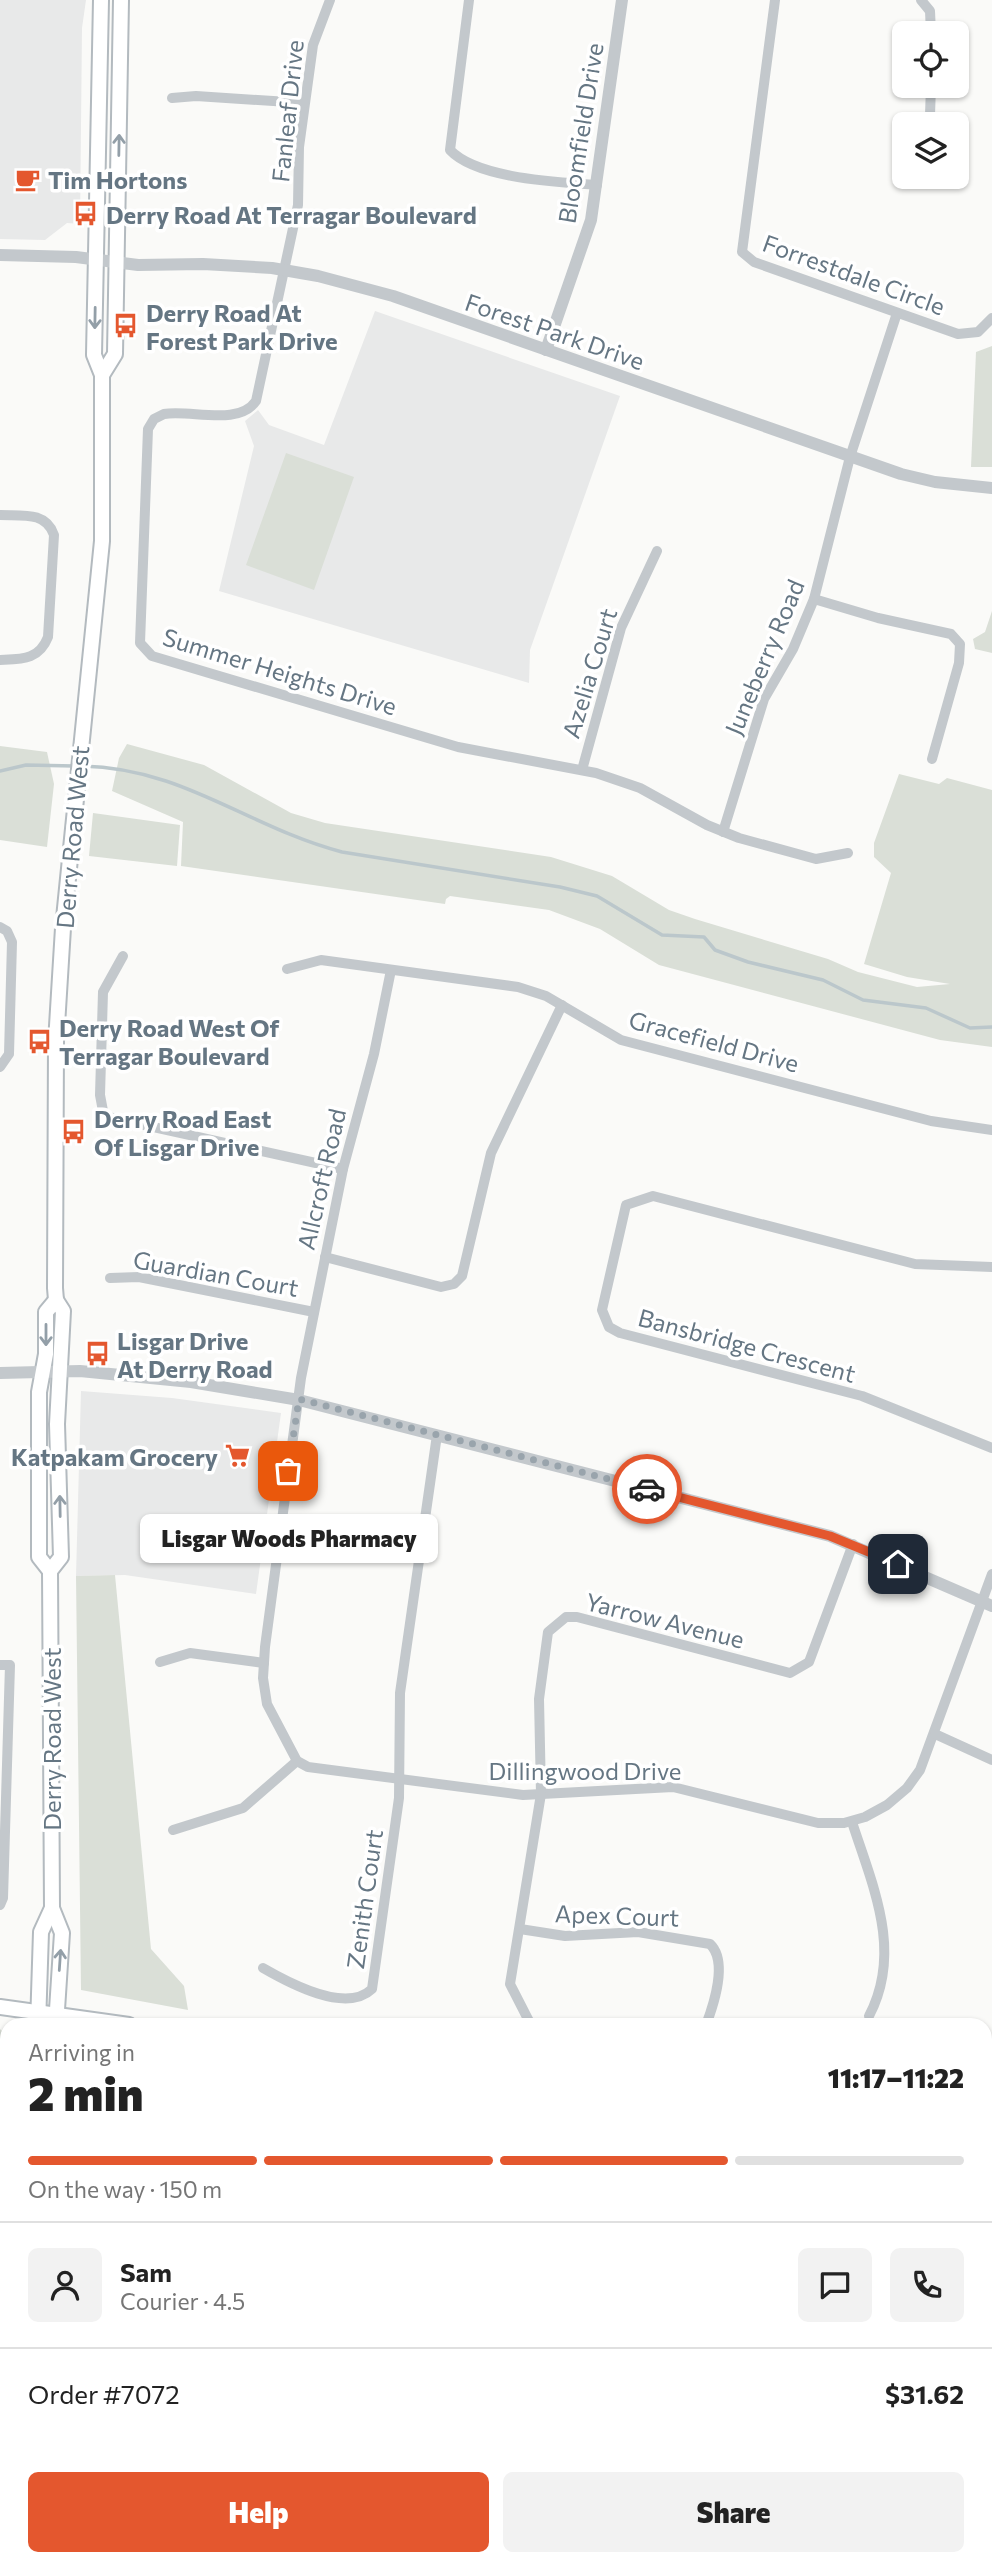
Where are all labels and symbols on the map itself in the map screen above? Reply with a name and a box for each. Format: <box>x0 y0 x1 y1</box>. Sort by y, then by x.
street label: Fanleaf Drive <box>265 38 309 184</box>
street label: Bloomfield Drive <box>551 41 609 225</box>
one-way arrow <box>112 134 126 157</box>
cafe icon: Tim Hortons <box>14 165 42 193</box>
place label: Tim Hortons <box>48 165 187 194</box>
bus stop icon: Derry Road At Terragar Boulevard <box>72 200 100 228</box>
place label: Derry Road At Terragar Boulevard <box>106 200 477 229</box>
street label: Forrestdale Circle <box>759 228 949 320</box>
street label: Forest Park Drive <box>462 287 648 375</box>
place label: Derry Road At Forest Park Drive <box>146 298 338 355</box>
one-way arrow <box>88 306 102 329</box>
bus stop icon: Derry Road At Forest Park Drive <box>112 312 140 340</box>
street label: Juneberry Road <box>718 575 810 739</box>
street label: Azelia Court <box>556 604 623 741</box>
street label: Summer Heights Drive <box>160 622 400 720</box>
street label: Derry Road West <box>50 744 94 930</box>
street label: Gracefield Drive <box>626 1004 802 1078</box>
place label: Derry Road West Of Terragar Boulevard <box>59 1013 280 1070</box>
bus stop icon: Derry Road West Of Terragar Boulevard <box>25 1027 53 1055</box>
place label: Derry Road East Of Lisgar Drive <box>94 1104 271 1161</box>
street label: Allcroft Road <box>291 1106 351 1252</box>
bus stop icon: Derry Road East Of Lisgar Drive <box>60 1118 88 1146</box>
street label: Guardian Court <box>131 1244 301 1302</box>
street label: Bansbridge Crescent <box>635 1302 859 1388</box>
one-way arrow <box>39 1323 53 1346</box>
place label: Lisgar Drive At Derry Road <box>117 1326 273 1383</box>
bus stop icon: Lisgar Drive At Derry Road <box>83 1340 111 1368</box>
pin <box>258 1441 318 1501</box>
place label: Katpakam Grocery <box>11 1442 218 1471</box>
supermarket icon: Katpakam Grocery <box>224 1442 252 1470</box>
courier <box>612 1454 682 1524</box>
one-way arrow <box>53 1495 67 1518</box>
callout: Lisgar Woods Pharmacy <box>139 1513 437 1562</box>
pin <box>868 1534 928 1594</box>
street label: Yarrow Avenue <box>583 1586 747 1654</box>
street label: Derry Road West <box>37 1647 66 1831</box>
street label: Dillingwood Drive <box>489 1756 681 1785</box>
street label: Zenith Court <box>340 1827 388 1971</box>
street label: Apex Court <box>554 1898 680 1932</box>
one-way arrow <box>54 1949 67 1971</box>

